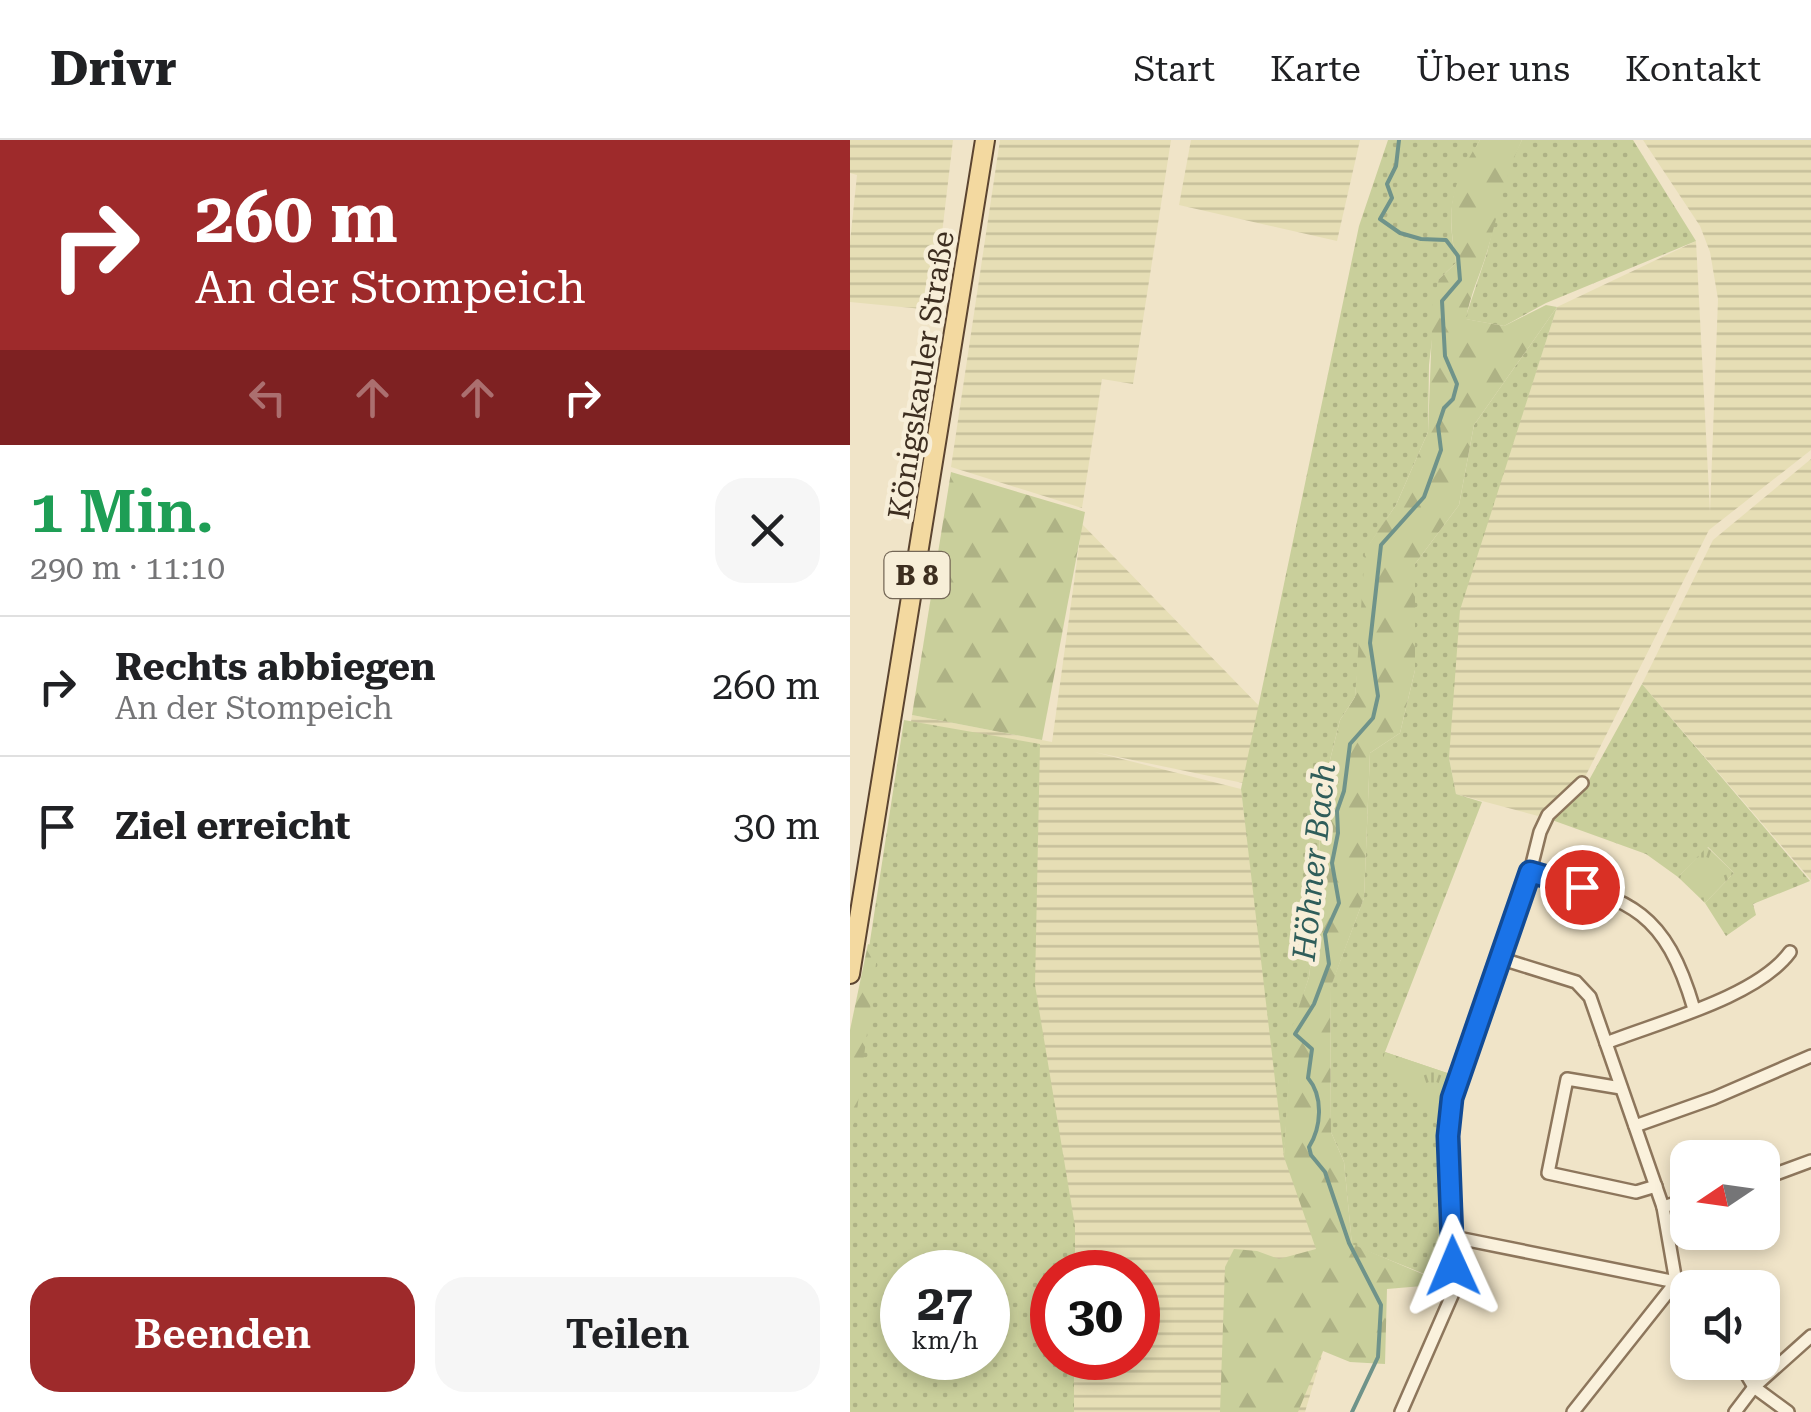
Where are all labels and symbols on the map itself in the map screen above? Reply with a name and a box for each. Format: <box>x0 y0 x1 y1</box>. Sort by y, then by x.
street label: Königskauler Straße <box>881 228 961 522</box>
road number: B 8 <box>884 552 950 598</box>
water label: Höhner Bach <box>1285 761 1343 964</box>
pin <box>1540 845 1625 930</box>
north arrow <box>1670 1140 1780 1250</box>
position arrow <box>1401 1214 1505 1318</box>
speed limit sign: 30 <box>1030 1250 1160 1380</box>

